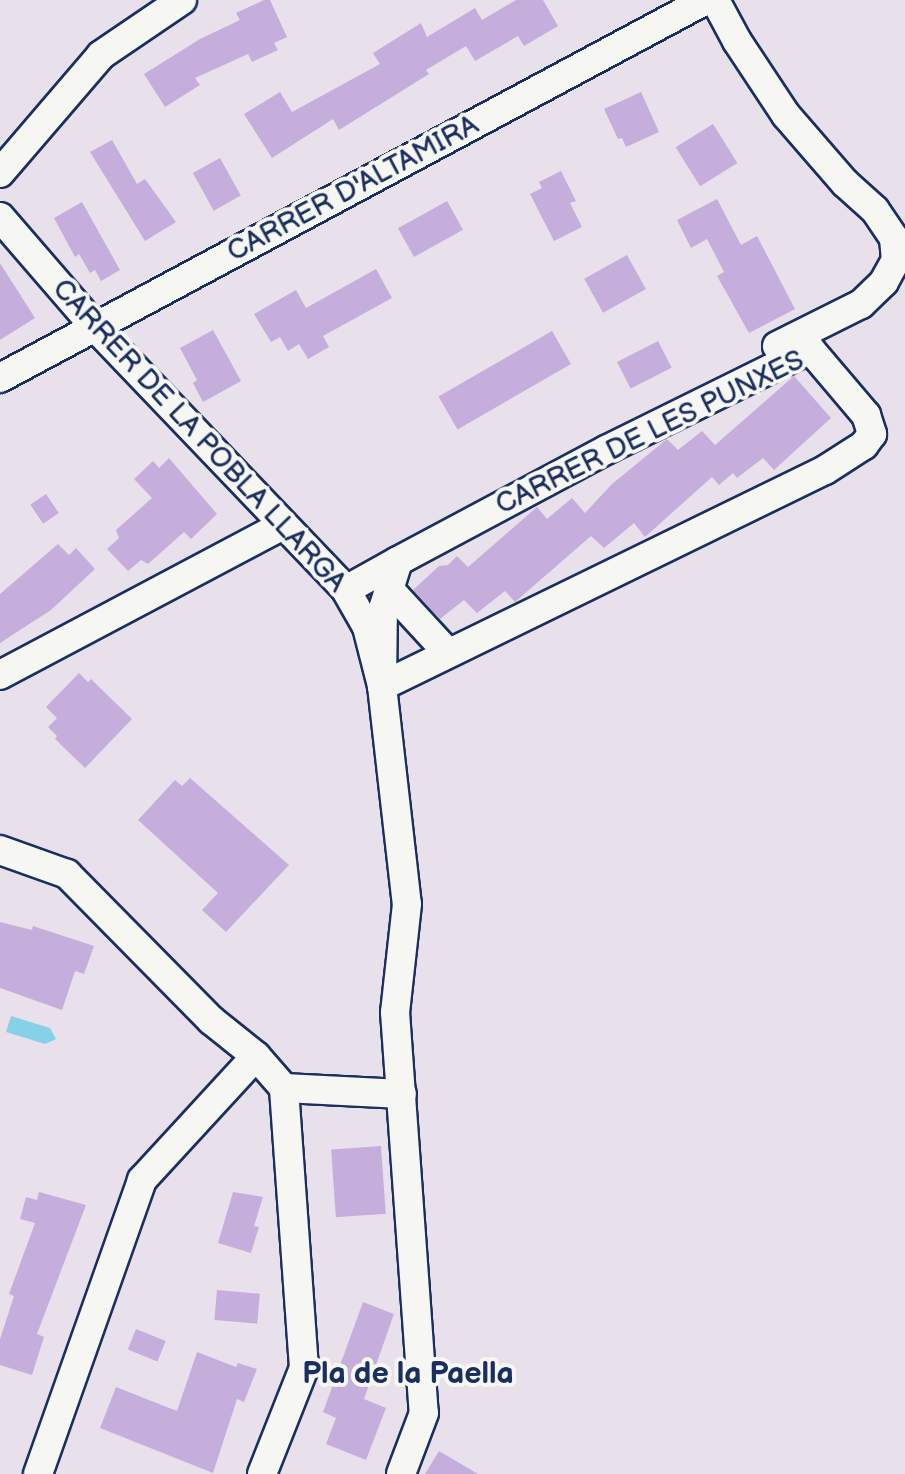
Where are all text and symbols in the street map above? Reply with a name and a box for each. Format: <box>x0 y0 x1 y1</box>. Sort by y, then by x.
street label: CARRER D'ALTAMIRA <box>222 109 484 269</box>
street label: CARRER DE LA POBLA LLARGA <box>45 273 353 599</box>
street label: CARRER DE LES PUNXES <box>490 344 810 522</box>
district label: Pla de la Paella <box>302 1356 514 1392</box>

